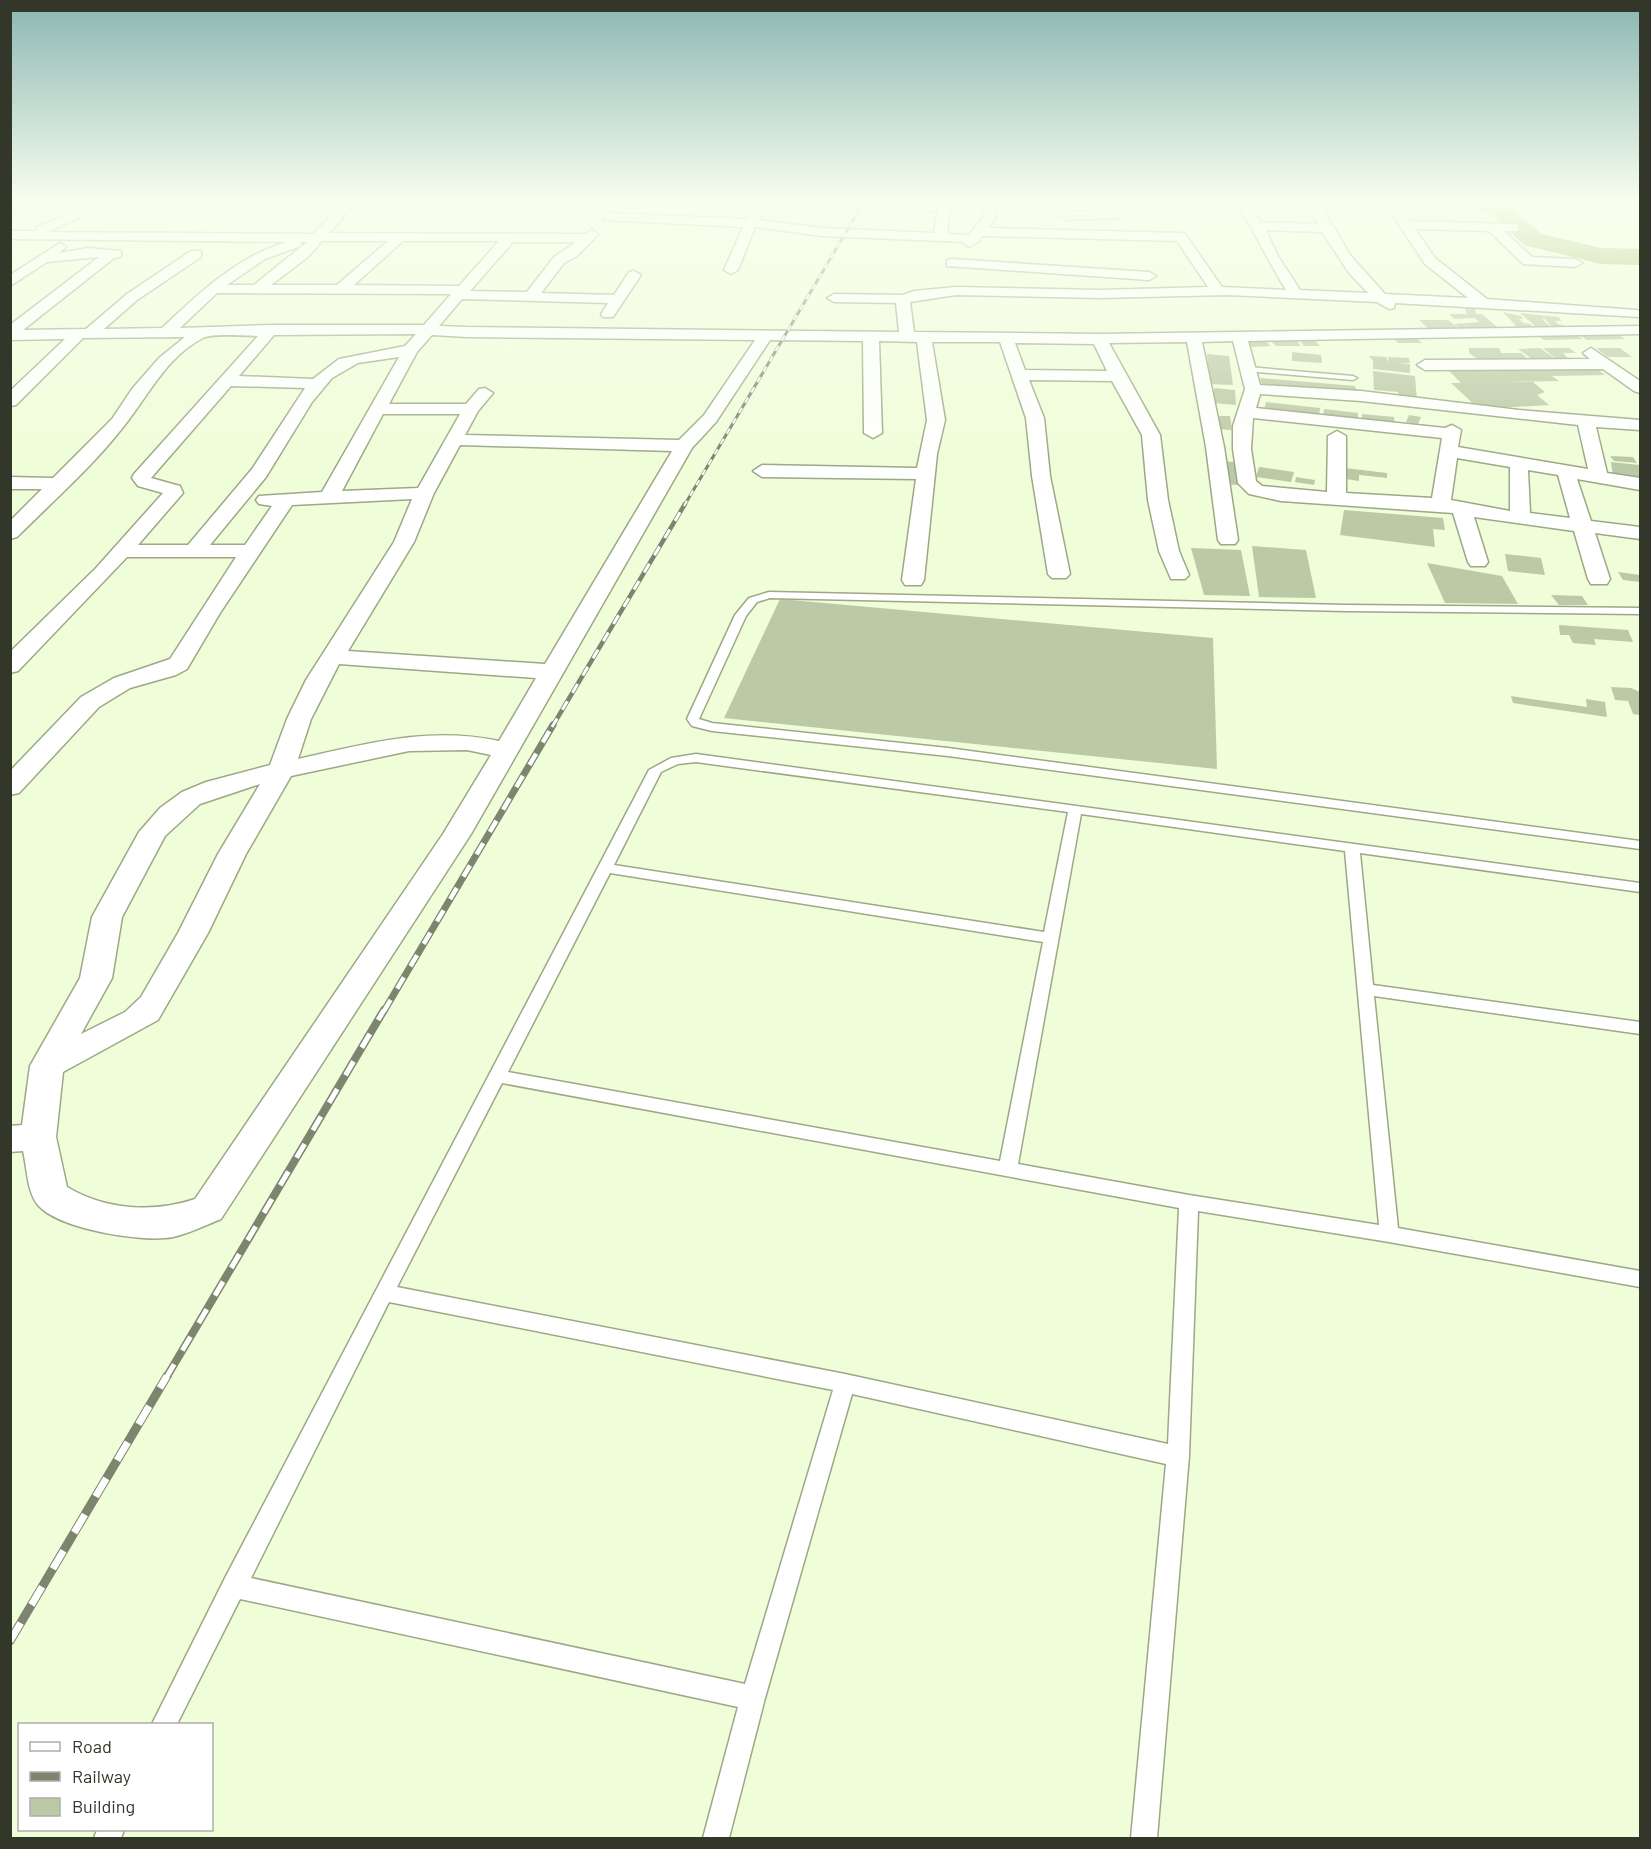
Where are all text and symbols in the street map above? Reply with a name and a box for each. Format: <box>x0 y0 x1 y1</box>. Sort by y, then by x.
legend <box>18 1723 213 1831</box>
text: Road <box>72 1735 112 1757</box>
text: Railway <box>72 1765 131 1787</box>
text: Building <box>72 1795 135 1817</box>

